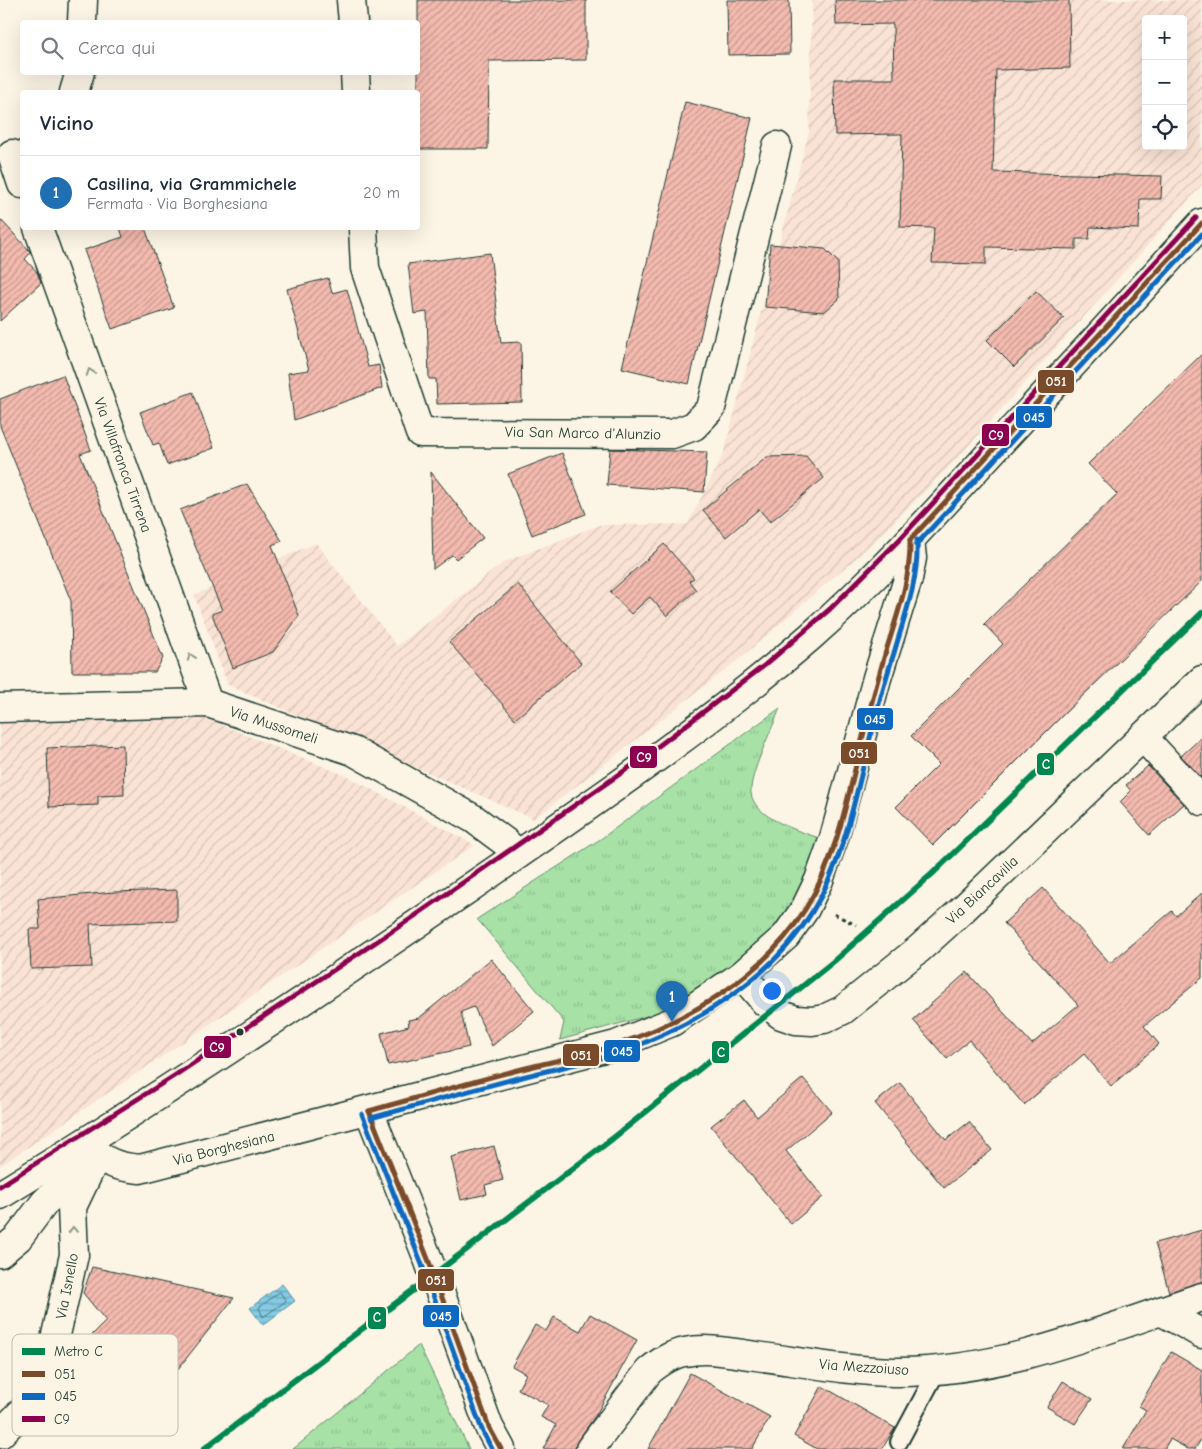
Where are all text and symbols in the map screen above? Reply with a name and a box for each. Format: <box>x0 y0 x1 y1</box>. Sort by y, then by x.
map controls <box>1142 15 1187 150</box>
button: + <box>1142 15 1187 60</box>
search box <box>20 20 420 75</box>
icon: search <box>38 34 66 62</box>
text: Cerca qui <box>78 37 155 59</box>
button: − <box>1142 60 1187 105</box>
button: locate <box>1142 105 1187 150</box>
text: Vicino <box>40 111 94 135</box>
text: Casilina, via Grammichele <box>87 173 296 195</box>
text: 1 <box>53 184 59 202</box>
text: 20 m <box>363 184 400 202</box>
text: Fermata · Via Borghesiana <box>87 195 268 213</box>
one-way arrow <box>86 368 96 377</box>
line badge: 051 <box>1037 369 1075 394</box>
text: 051 <box>1046 373 1066 390</box>
street label: Via Villafranca Tirrena <box>90 395 156 535</box>
line badge: 045 <box>1015 405 1053 429</box>
text: 045 <box>1023 409 1045 426</box>
street label: Via San Marco d'Alunzio <box>505 423 661 443</box>
line badge: C9 <box>981 423 1010 447</box>
text: C9 <box>988 427 1004 444</box>
one-way arrow <box>187 653 197 662</box>
street label: Via Mussomeli <box>228 702 320 748</box>
line badge: 045 <box>856 707 894 731</box>
text: 045 <box>864 711 886 728</box>
line badge: 051 <box>840 741 878 765</box>
line badge: C9 <box>629 745 658 769</box>
text: 051 <box>849 745 869 762</box>
text: C9 <box>636 749 652 766</box>
line badge: C <box>1036 752 1055 776</box>
text: C <box>1042 756 1051 773</box>
street label: Via Biancavilla <box>942 852 1022 928</box>
your location <box>759 978 785 1004</box>
pin: 1 <box>656 981 688 1022</box>
unlabelled marker <box>235 1027 245 1037</box>
line badge: C9 <box>203 1035 232 1059</box>
text: C9 <box>209 1039 225 1056</box>
line badge: 045 <box>603 1039 641 1063</box>
line badge: C <box>711 1040 730 1064</box>
line badge: 051 <box>562 1043 600 1067</box>
text: 045 <box>611 1043 633 1060</box>
text: C <box>717 1044 726 1061</box>
text: 051 <box>571 1047 591 1064</box>
street label: Via Borghesiana <box>171 1127 277 1169</box>
one-way arrow <box>68 1226 79 1234</box>
street label: Via Isnello <box>52 1252 82 1320</box>
line badge: 051 <box>417 1268 455 1292</box>
text: 051 <box>426 1272 446 1289</box>
line badge: 045 <box>422 1304 460 1328</box>
line badge: C <box>367 1306 387 1330</box>
text: 045 <box>430 1308 452 1325</box>
text: C <box>373 1309 382 1326</box>
legend <box>12 1334 178 1436</box>
text: Metro C <box>54 1343 103 1360</box>
street label: Via Mezzoiuso <box>818 1355 910 1379</box>
text: 051 <box>54 1366 76 1383</box>
text: 045 <box>54 1388 77 1405</box>
text: C9 <box>54 1411 70 1428</box>

